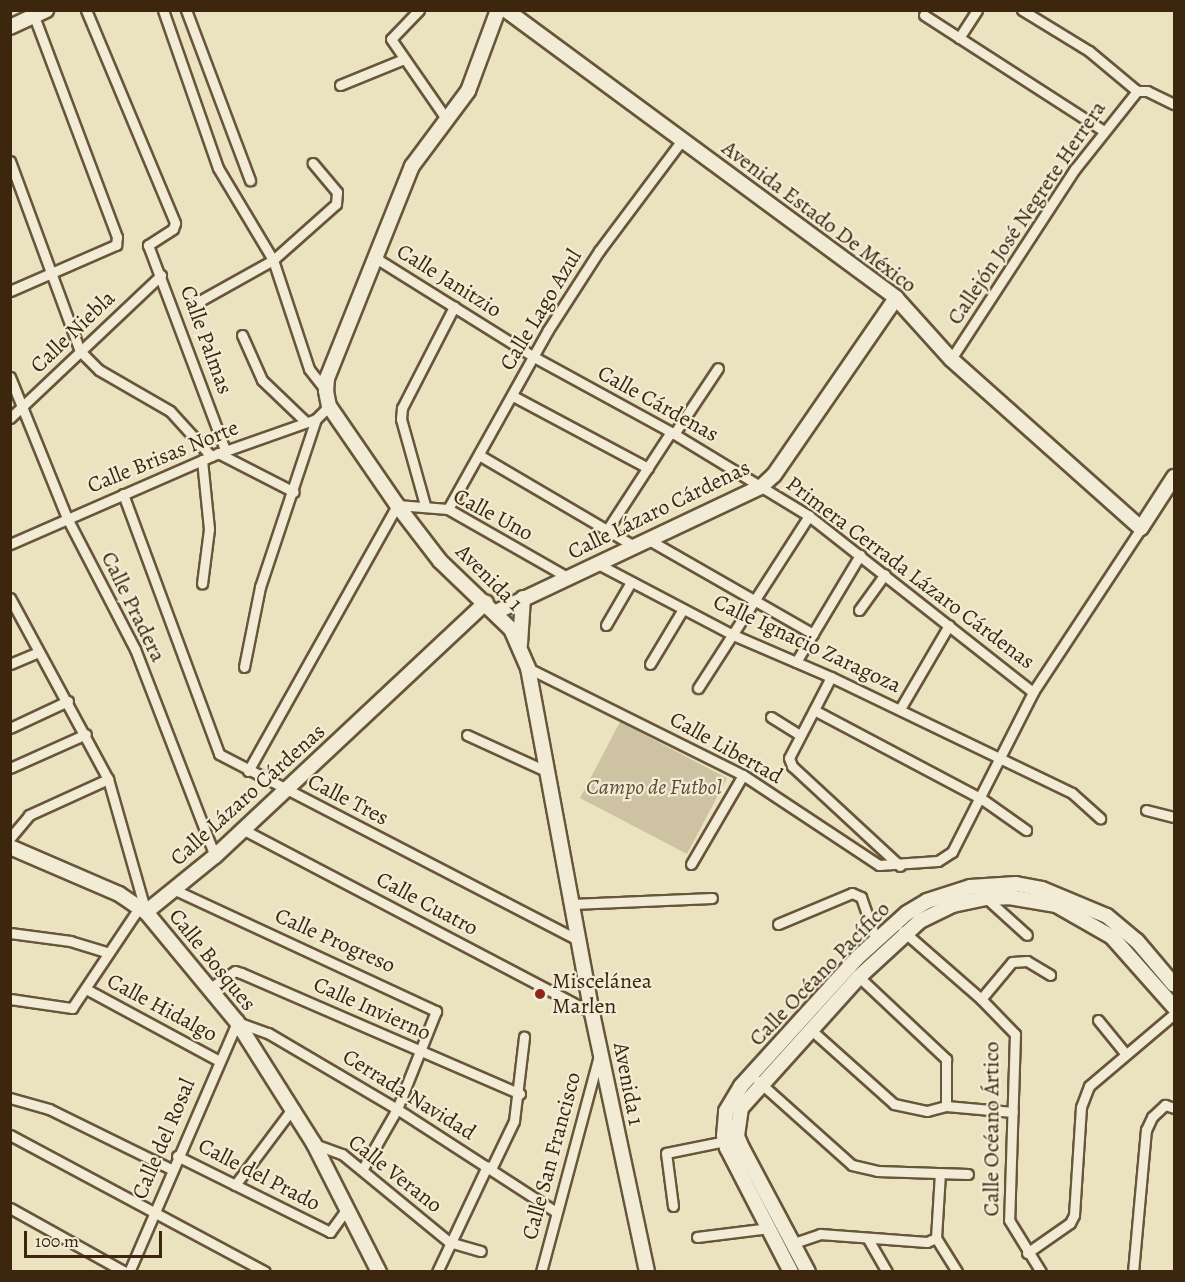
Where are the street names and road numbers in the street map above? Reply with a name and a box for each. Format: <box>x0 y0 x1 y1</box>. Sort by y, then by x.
street label: Callejón José Negrete Herrera <box>942 96 1112 330</box>
street label: Avenida Estado De México <box>717 135 921 299</box>
street label: Calle Janitzio <box>392 238 506 324</box>
street label: Calle Lago Azul <box>494 245 588 375</box>
street label: Calle Palmas <box>174 282 238 398</box>
street label: Calle Niebla <box>25 285 121 379</box>
street label: Calle Cárdenas <box>593 360 723 448</box>
street label: Calle Brisas Norte <box>84 415 242 499</box>
street label: Calle Lázaro Cárdenas <box>564 454 754 566</box>
street label: Primera Cerrada Lázaro Cárdenas <box>781 471 1039 675</box>
street label: Calle Uno <box>449 483 537 547</box>
street label: Avenida 1 <box>450 539 528 617</box>
street label: Calle Pradera <box>95 548 171 666</box>
street label: Calle Ignacio Zaragoza <box>709 589 905 699</box>
street label: Calle Libertad <box>665 706 787 790</box>
street label: Calle Lázaro Cárdenas <box>165 719 331 871</box>
street label: Calle Tres <box>303 768 393 832</box>
street label: Calle Cuatro <box>372 866 482 942</box>
street label: Calle Océano Pacífico <box>744 896 896 1052</box>
street label: Calle Progreso <box>271 903 399 979</box>
street label: Calle Bosques <box>163 904 261 1016</box>
street label: Calle Hidalgo <box>102 968 222 1048</box>
street label: Calle Invierno <box>309 971 435 1047</box>
street label: Avenida 1 <box>607 1040 649 1128</box>
street label: Calle Océano Ártico <box>979 1042 1005 1216</box>
street label: Cerrada Navidad <box>338 1044 480 1146</box>
street label: Calle San Francisco <box>517 1069 587 1243</box>
street label: Calle del Rosal <box>127 1075 201 1203</box>
street label: Calle Verano <box>343 1129 447 1219</box>
street label: Calle del Prado <box>194 1133 324 1217</box>

